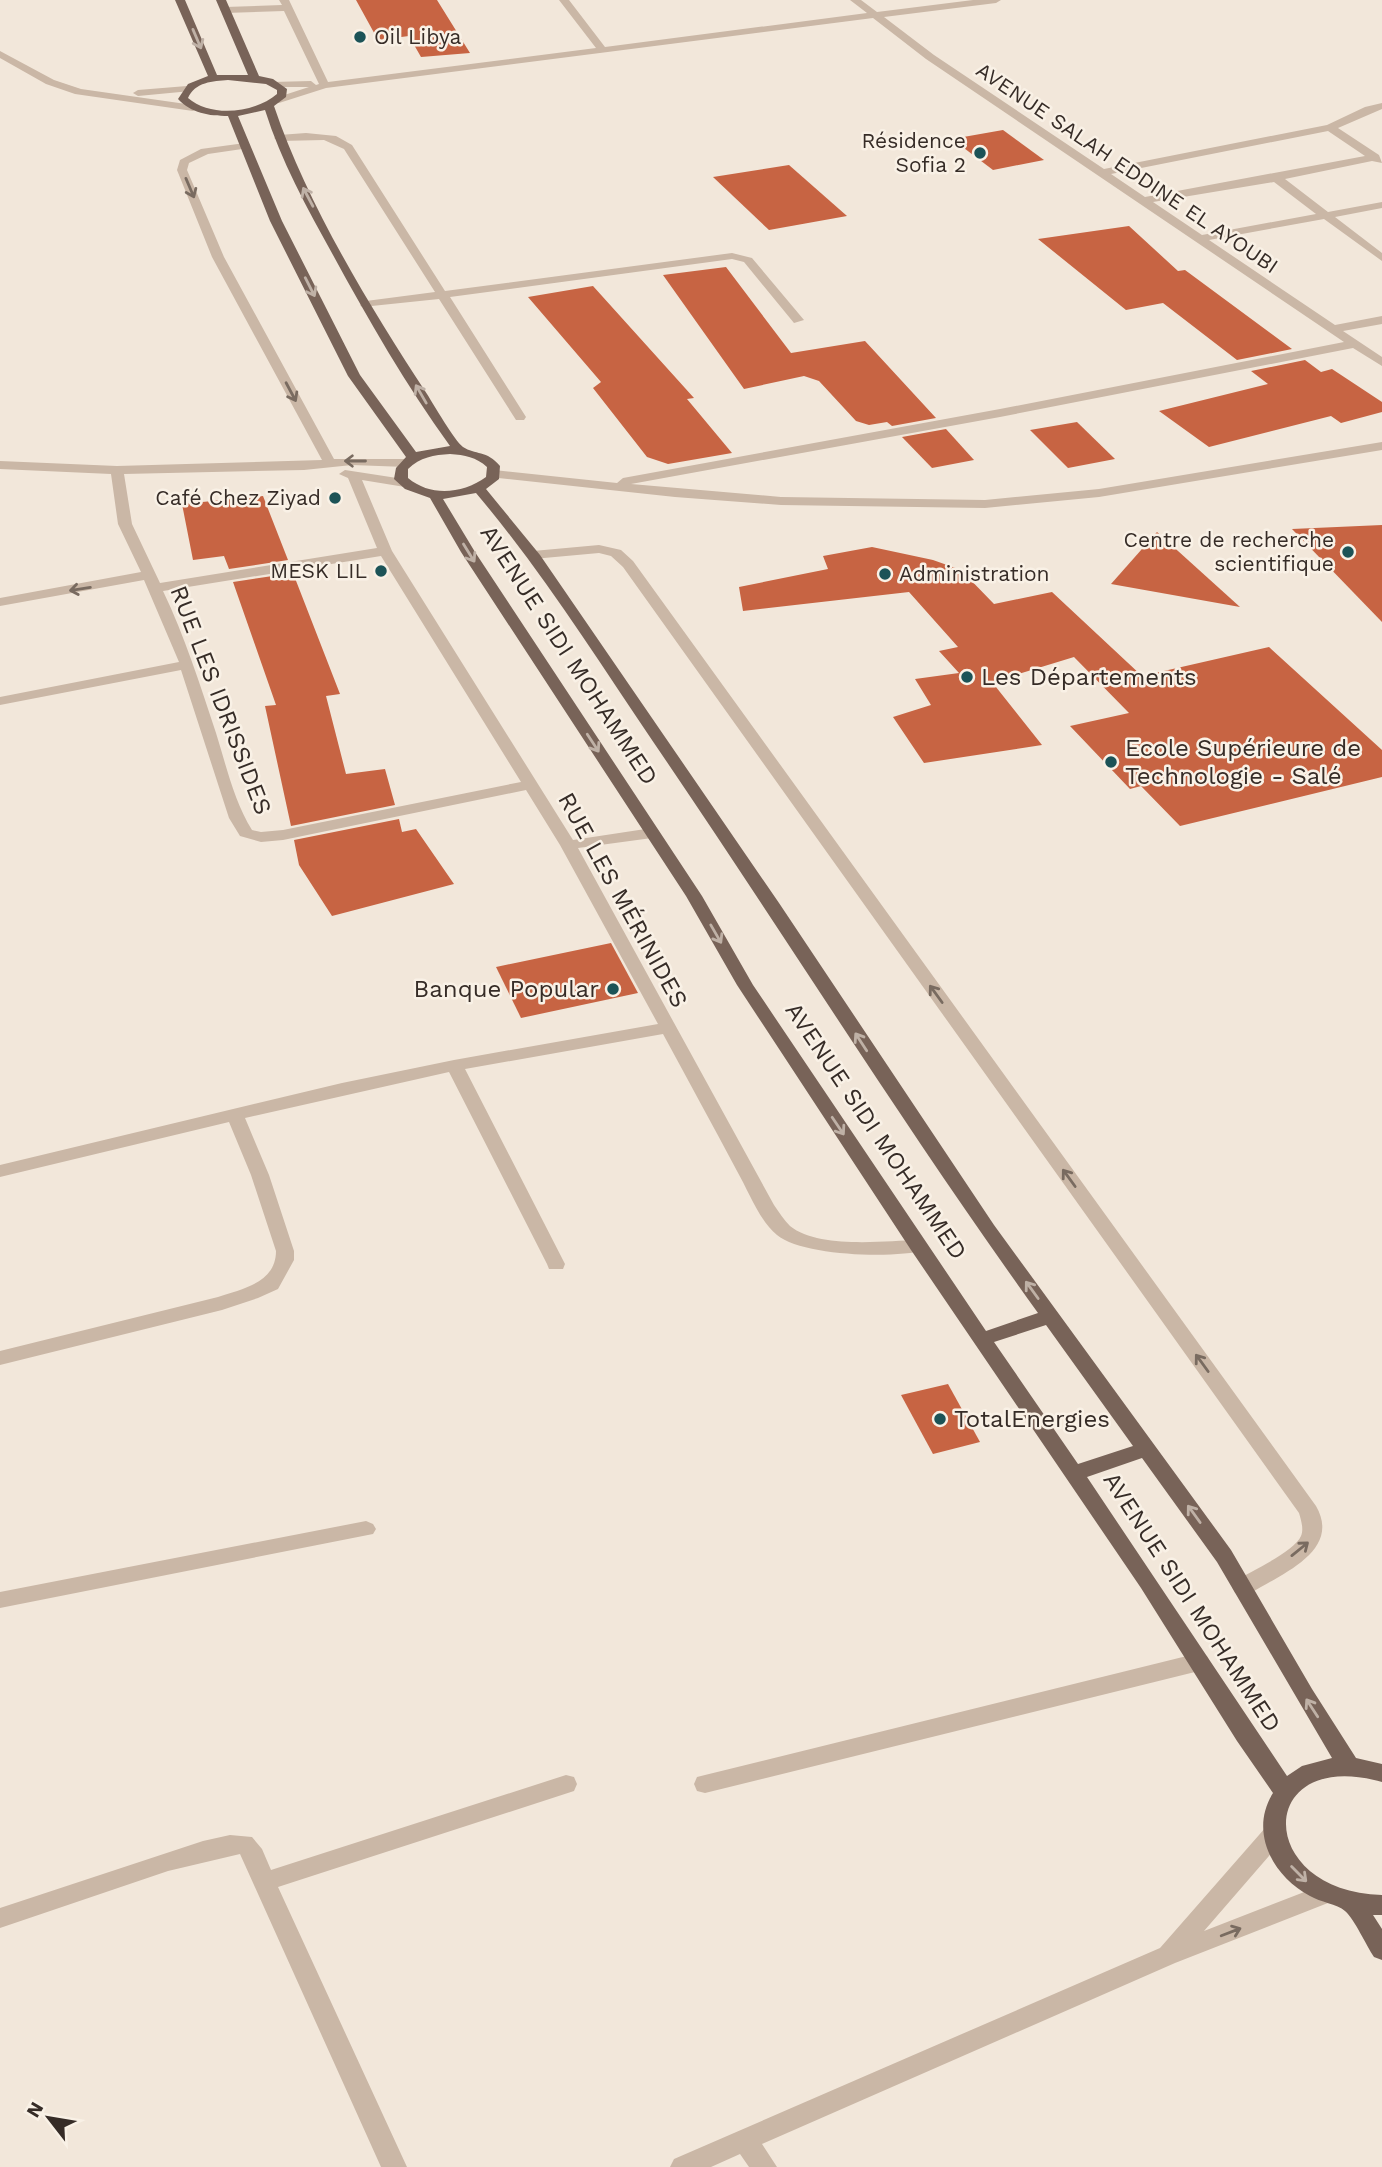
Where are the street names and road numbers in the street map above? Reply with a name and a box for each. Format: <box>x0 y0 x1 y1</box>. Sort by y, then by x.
street label: AVENUE SALAH EDDINE EL AYOUBI <box>972 57 1283 278</box>
street label: AVENUE SIDI MOHAMMED <box>474 520 664 790</box>
street label: RUE LES IDRISSIDES <box>164 582 278 818</box>
street label: RUE LES MÉRINIDES <box>552 788 694 1012</box>
street label: AVENUE SIDI MOHAMMED <box>779 997 973 1265</box>
street label: AVENUE SIDI MOHAMMED <box>1097 1467 1287 1737</box>

